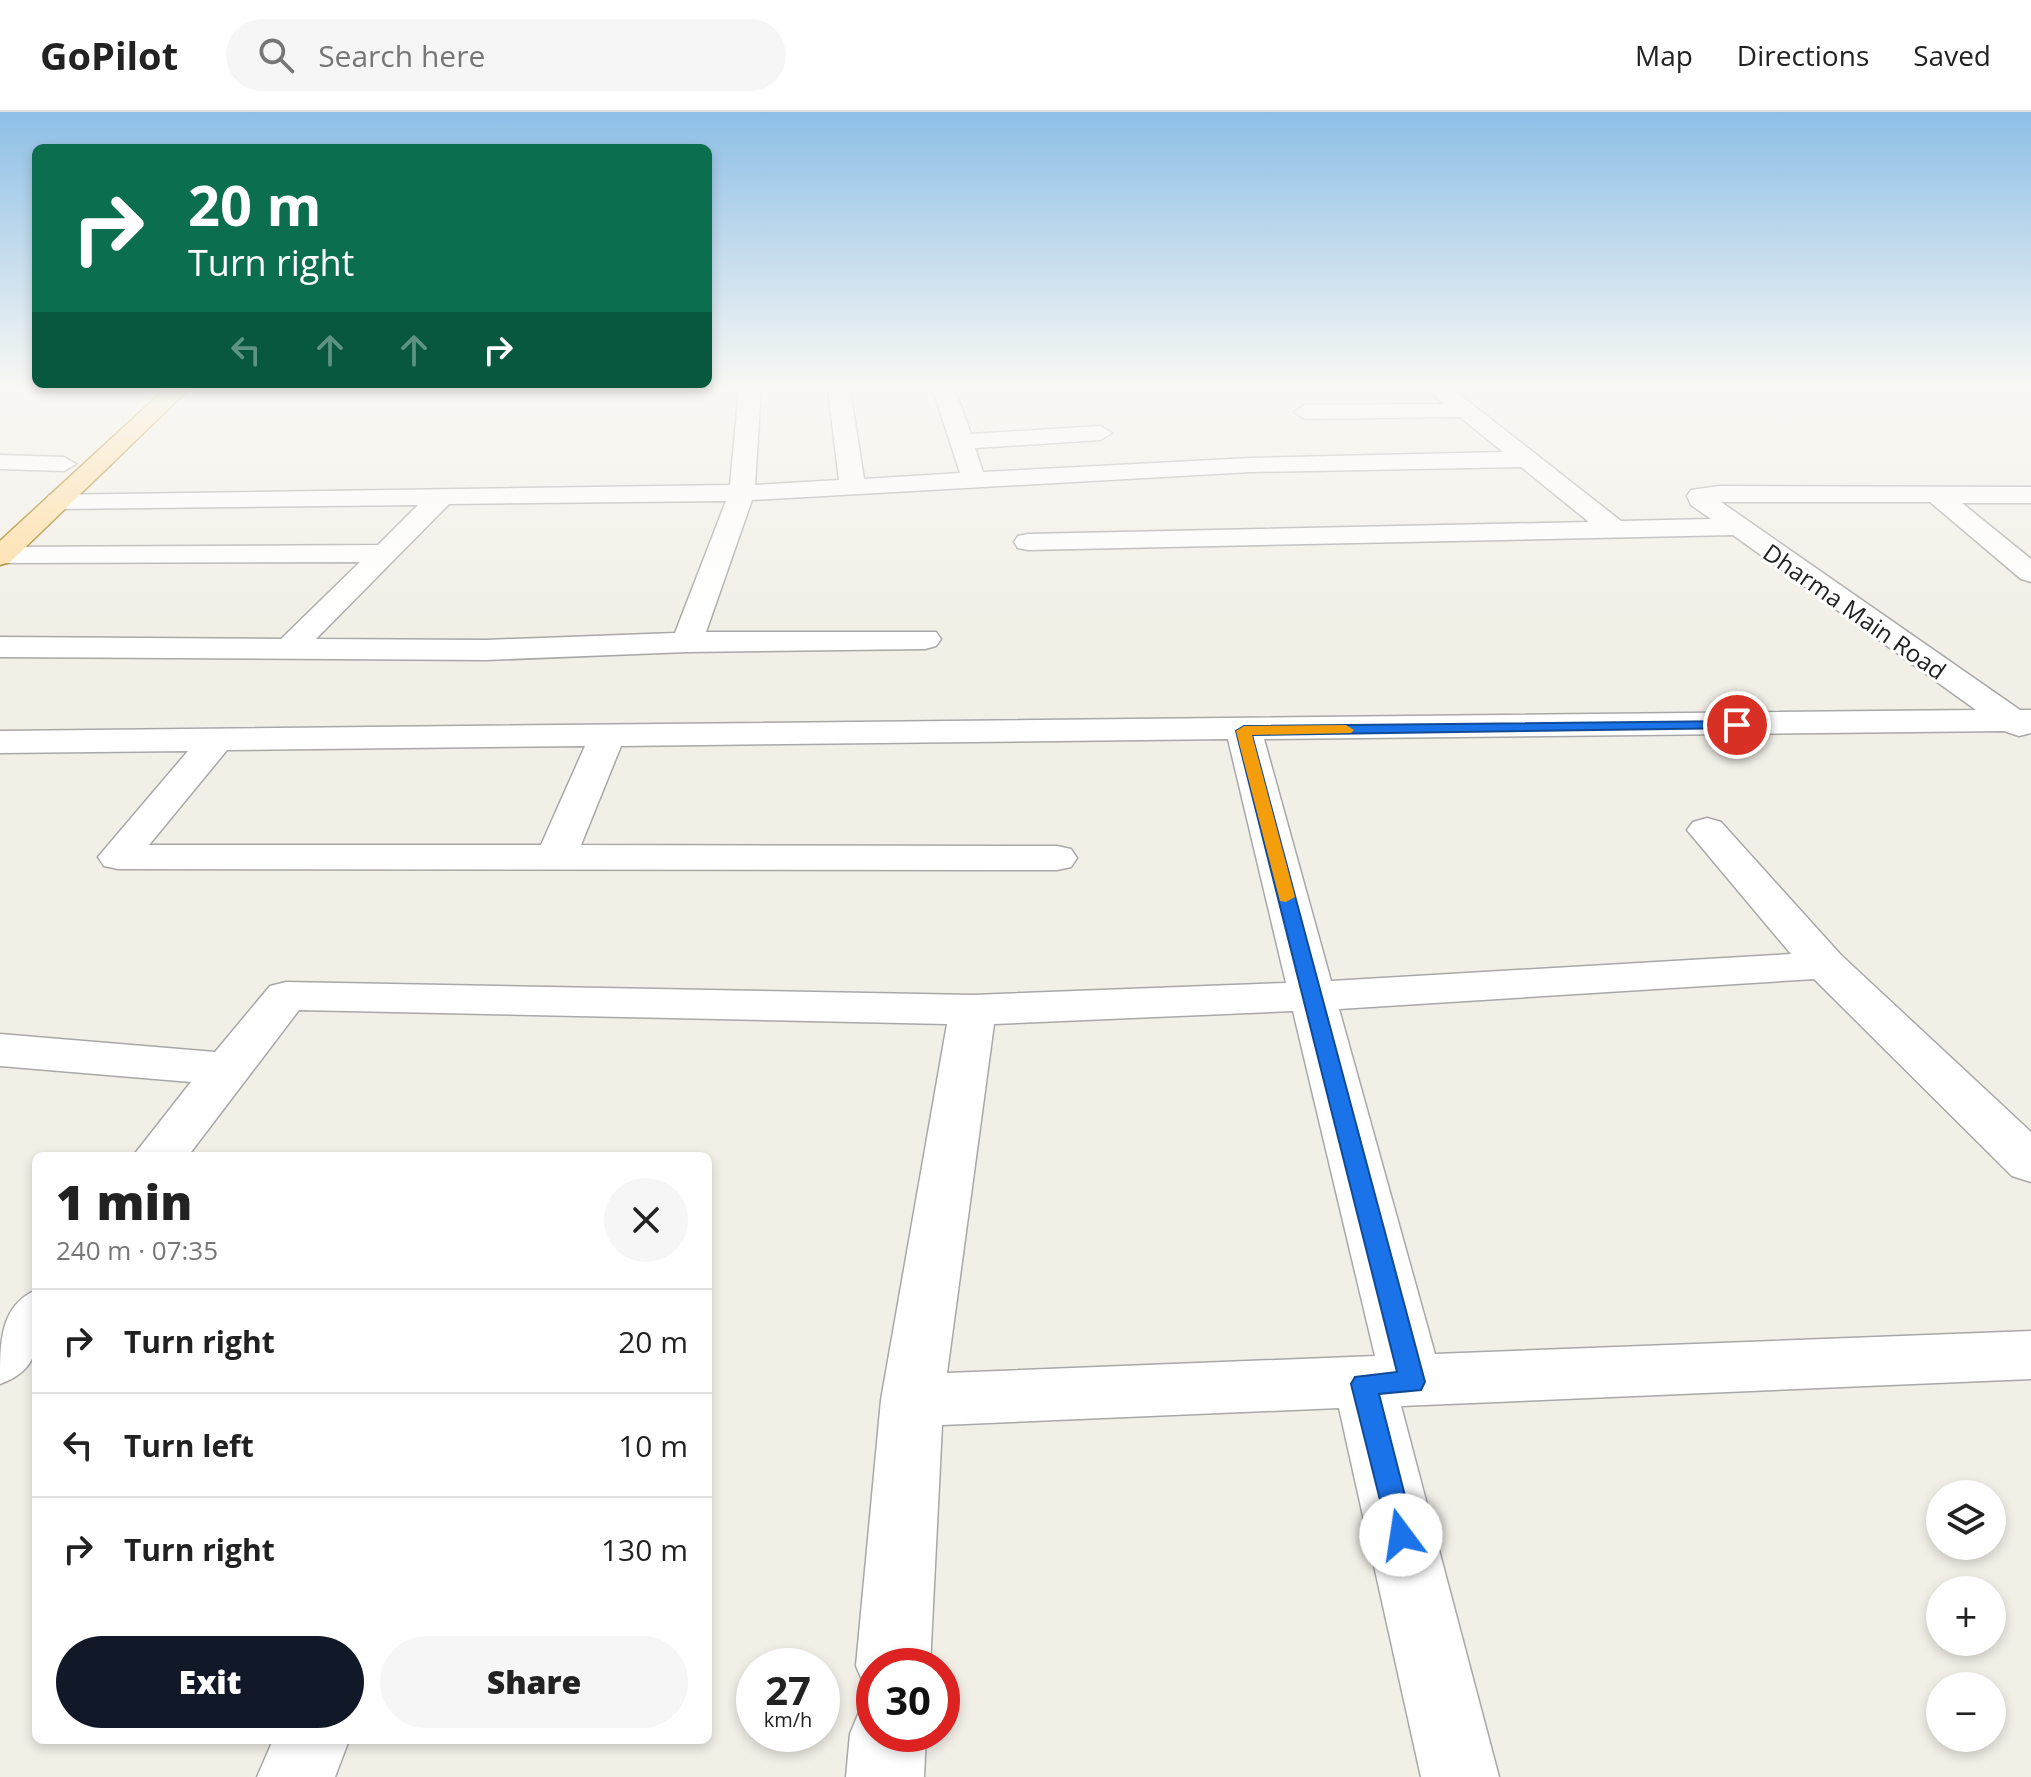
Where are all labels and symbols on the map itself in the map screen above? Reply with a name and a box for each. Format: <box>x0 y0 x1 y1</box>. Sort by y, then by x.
street label: Dharma Main Road <box>1757 535 1953 687</box>
pin <box>1703 691 1771 759</box>
position arrow <box>1359 1493 1443 1577</box>
speed limit sign: 30 <box>856 1648 960 1752</box>

